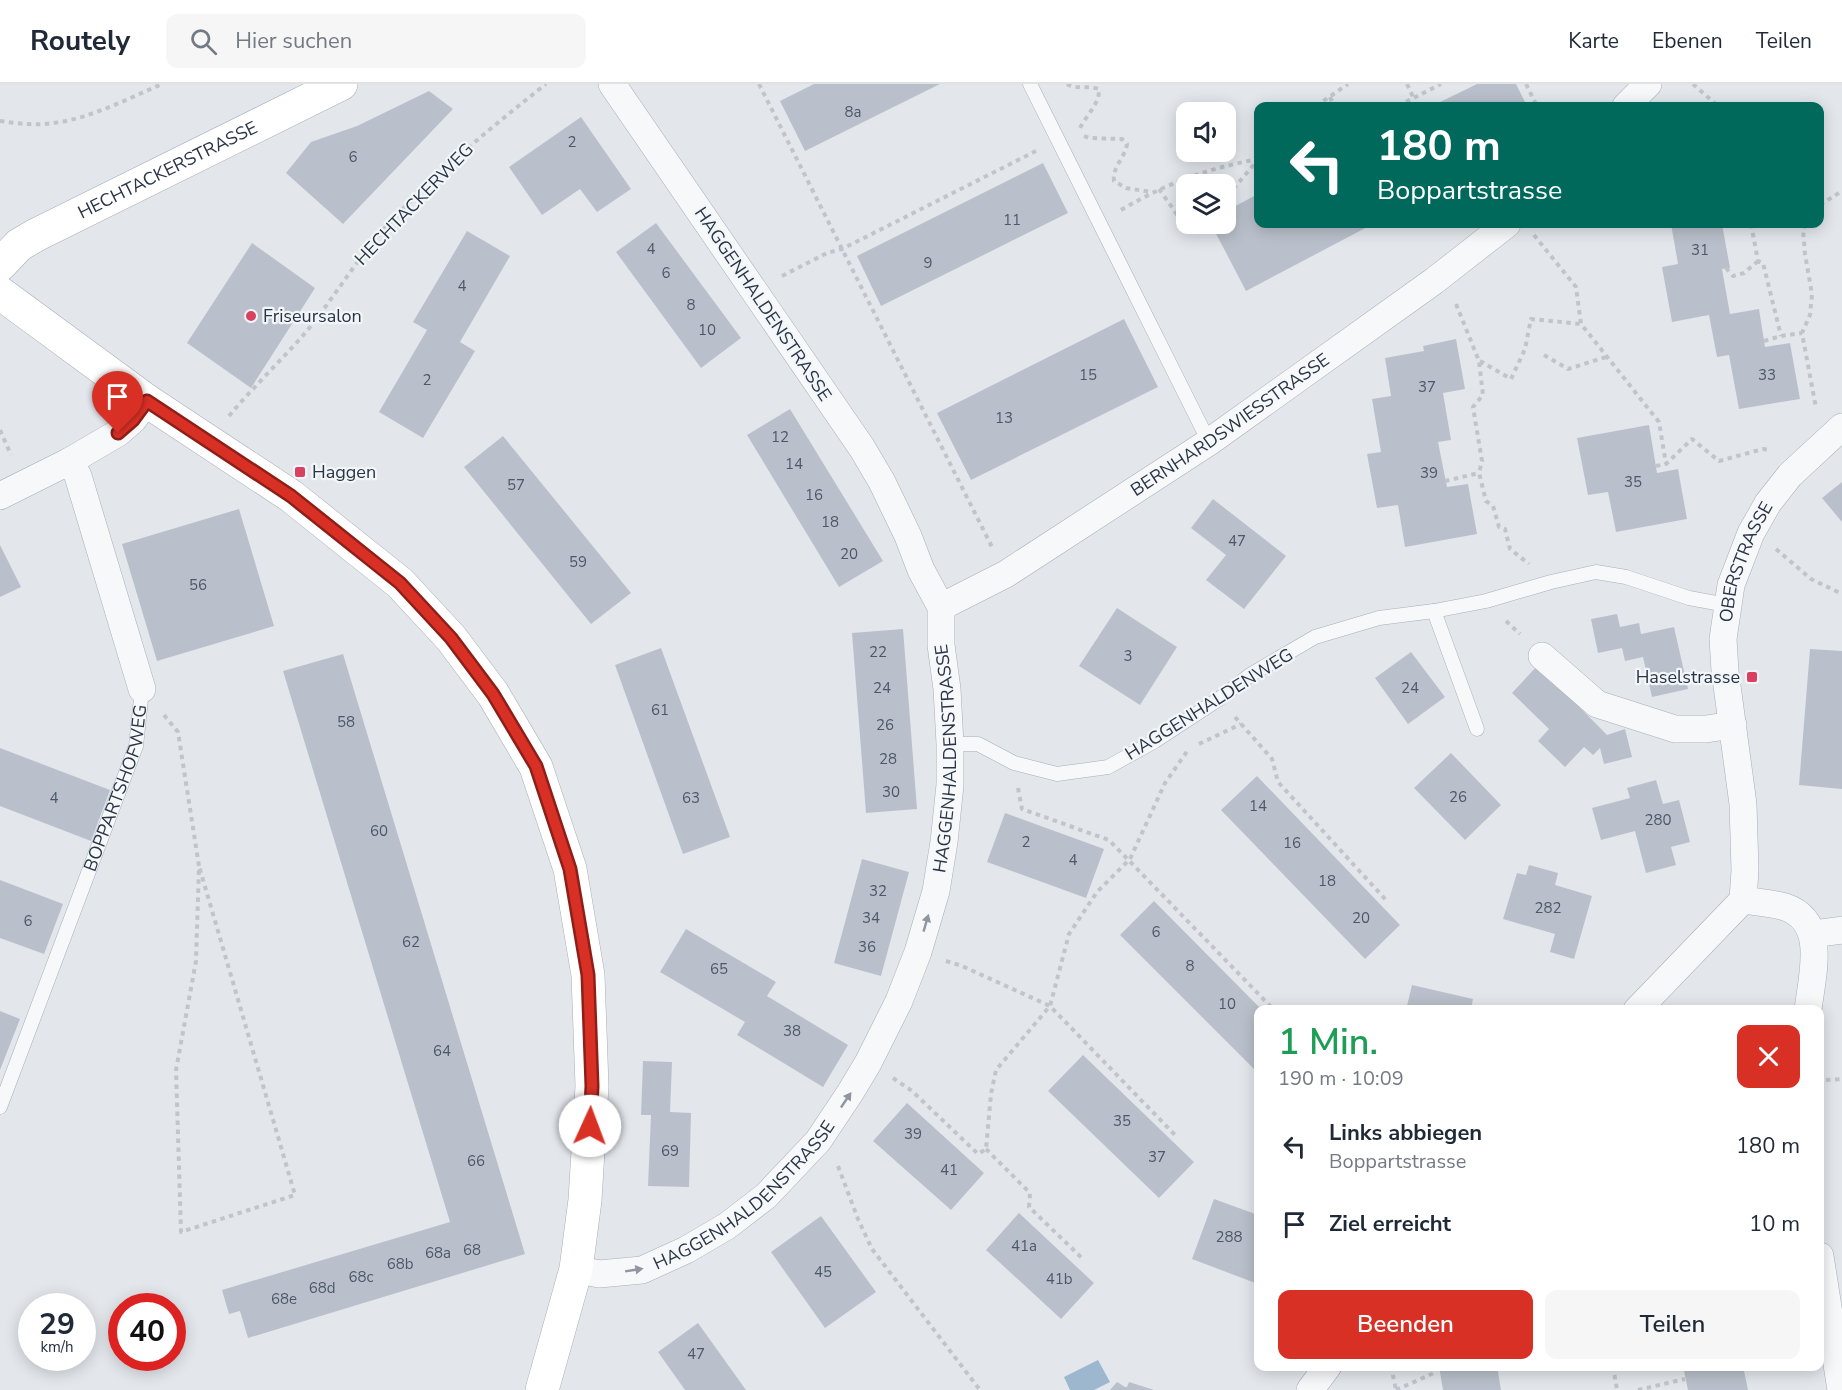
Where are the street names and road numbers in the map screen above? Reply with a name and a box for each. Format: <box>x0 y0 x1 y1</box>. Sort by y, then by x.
street label: HECHTACKERSTRASSE <box>74 115 261 224</box>
street label: HECHTACKERWEG <box>349 138 479 270</box>
street label: HAGGENHALDENSTRASSE <box>689 202 837 406</box>
street label: BERNHARDSWIESSTRASSE <box>1126 348 1334 502</box>
street label: OBERSTRASSE <box>1714 497 1778 624</box>
street label: HAGGENHALDENSTRASSE <box>927 643 962 875</box>
street label: HAGGENHALDENWEG <box>1121 643 1297 765</box>
street label: BOPPARTSHOFWEG <box>78 703 152 875</box>
street label: HAGGENHALDENSTRASSE <box>649 1116 840 1275</box>

